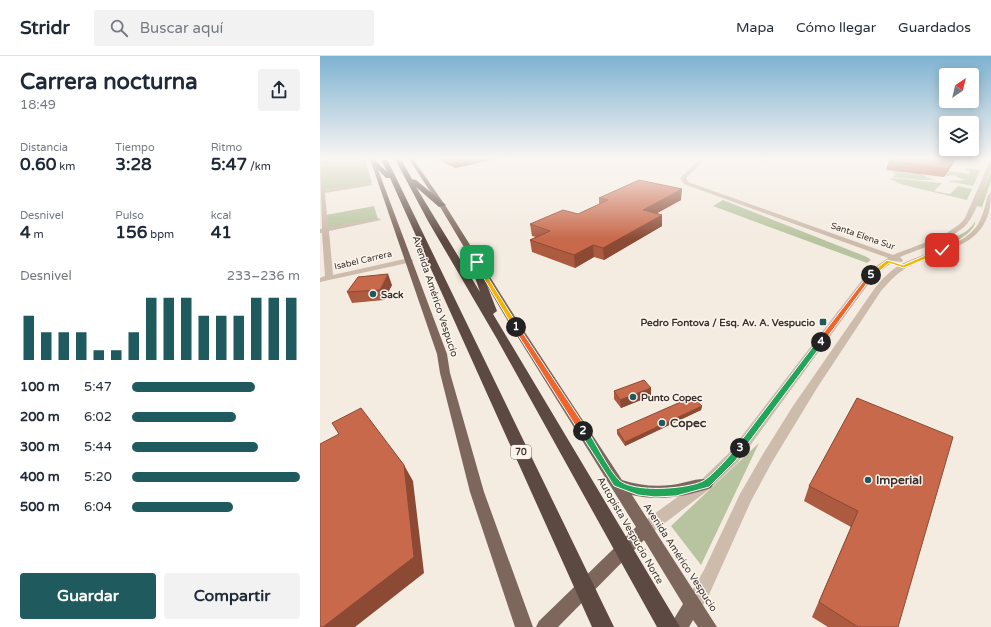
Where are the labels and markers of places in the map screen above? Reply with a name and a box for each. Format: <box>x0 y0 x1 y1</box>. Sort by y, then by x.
pin <box>925 233 959 267</box>
pin <box>460 245 494 279</box>
pin: 5 <box>861 265 881 285</box>
marker: Sack <box>368 289 378 299</box>
place label: Sack <box>381 289 404 301</box>
pin: 1 <box>506 317 526 337</box>
place label: Pedro Fontova / Esq. Av. A. Vespucio <box>640 317 815 329</box>
marker: Pedro Fontova / Esq. Av. A. Vespucio <box>818 317 828 327</box>
pin: 4 <box>811 332 831 352</box>
marker: Punto Copec <box>628 392 638 402</box>
place label: Punto Copec <box>641 392 703 404</box>
place label: Copec <box>670 416 707 431</box>
marker: Copec <box>657 418 667 428</box>
pin: 2 <box>573 421 593 441</box>
pin: 3 <box>730 438 750 458</box>
place label: Imperial <box>876 473 922 488</box>
marker: Imperial <box>863 475 873 485</box>

